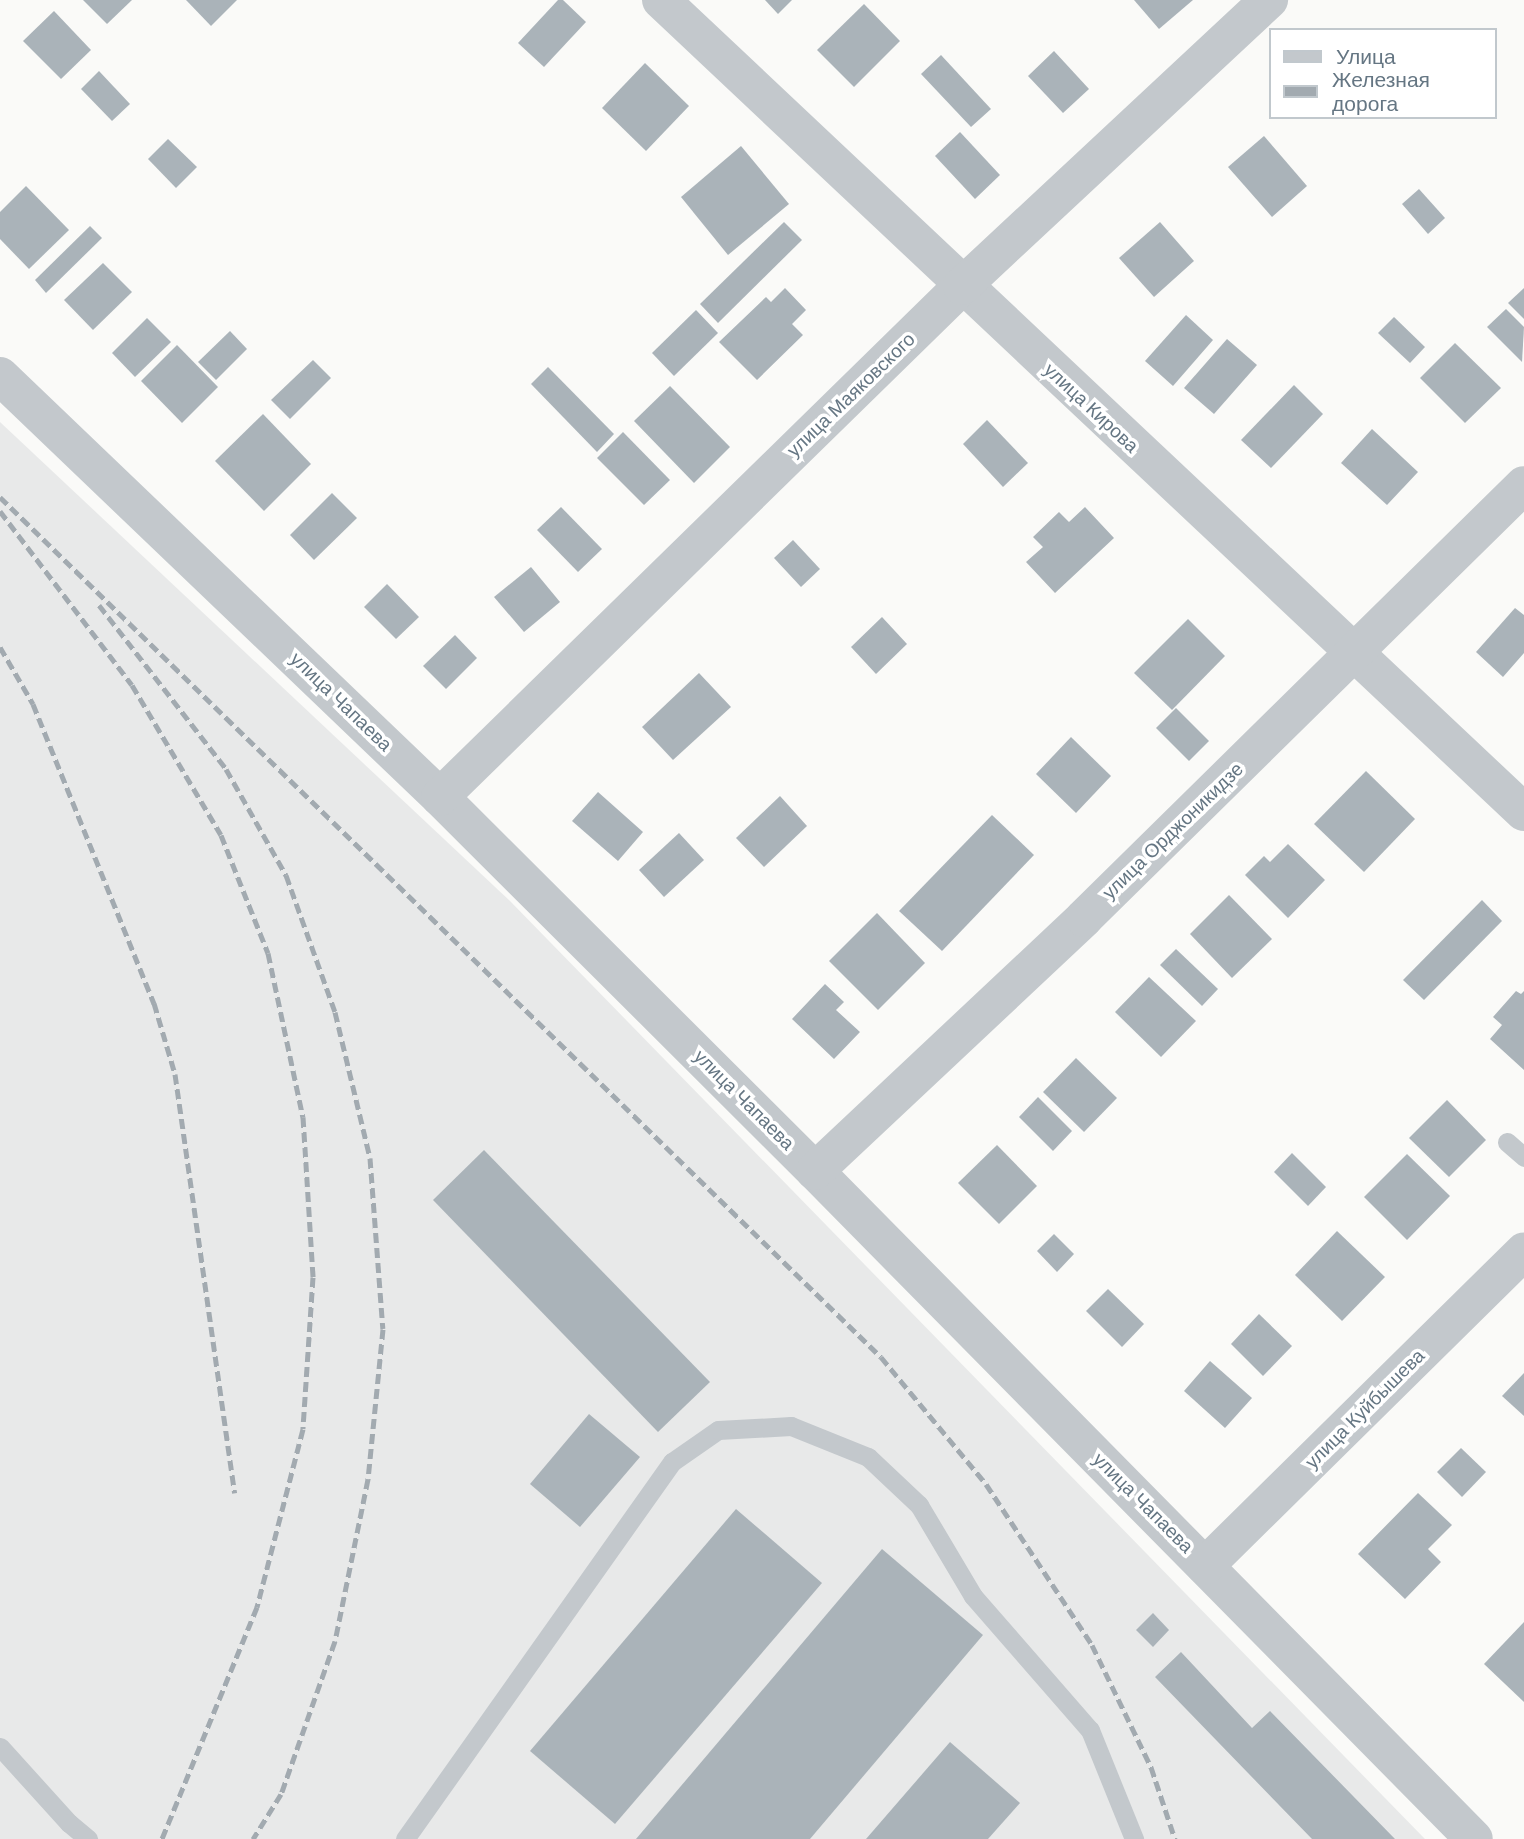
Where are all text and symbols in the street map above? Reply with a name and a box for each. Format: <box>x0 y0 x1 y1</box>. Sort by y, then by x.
legend <box>1268 28 1496 119</box>
text: Улица <box>1336 45 1396 68</box>
text: Железная дорога <box>1332 68 1430 115</box>
street label: улица Маяковского <box>782 328 920 462</box>
street label: улица Кирова <box>1039 358 1143 458</box>
street label: улица Чапаева <box>285 648 397 756</box>
street label: улица Орджоникидзе <box>1098 758 1248 904</box>
street label: улица Чапаева <box>689 1045 799 1155</box>
street label: улица Куйбышева <box>1301 1345 1429 1473</box>
street label: улица Чапаева <box>1088 1448 1198 1558</box>

